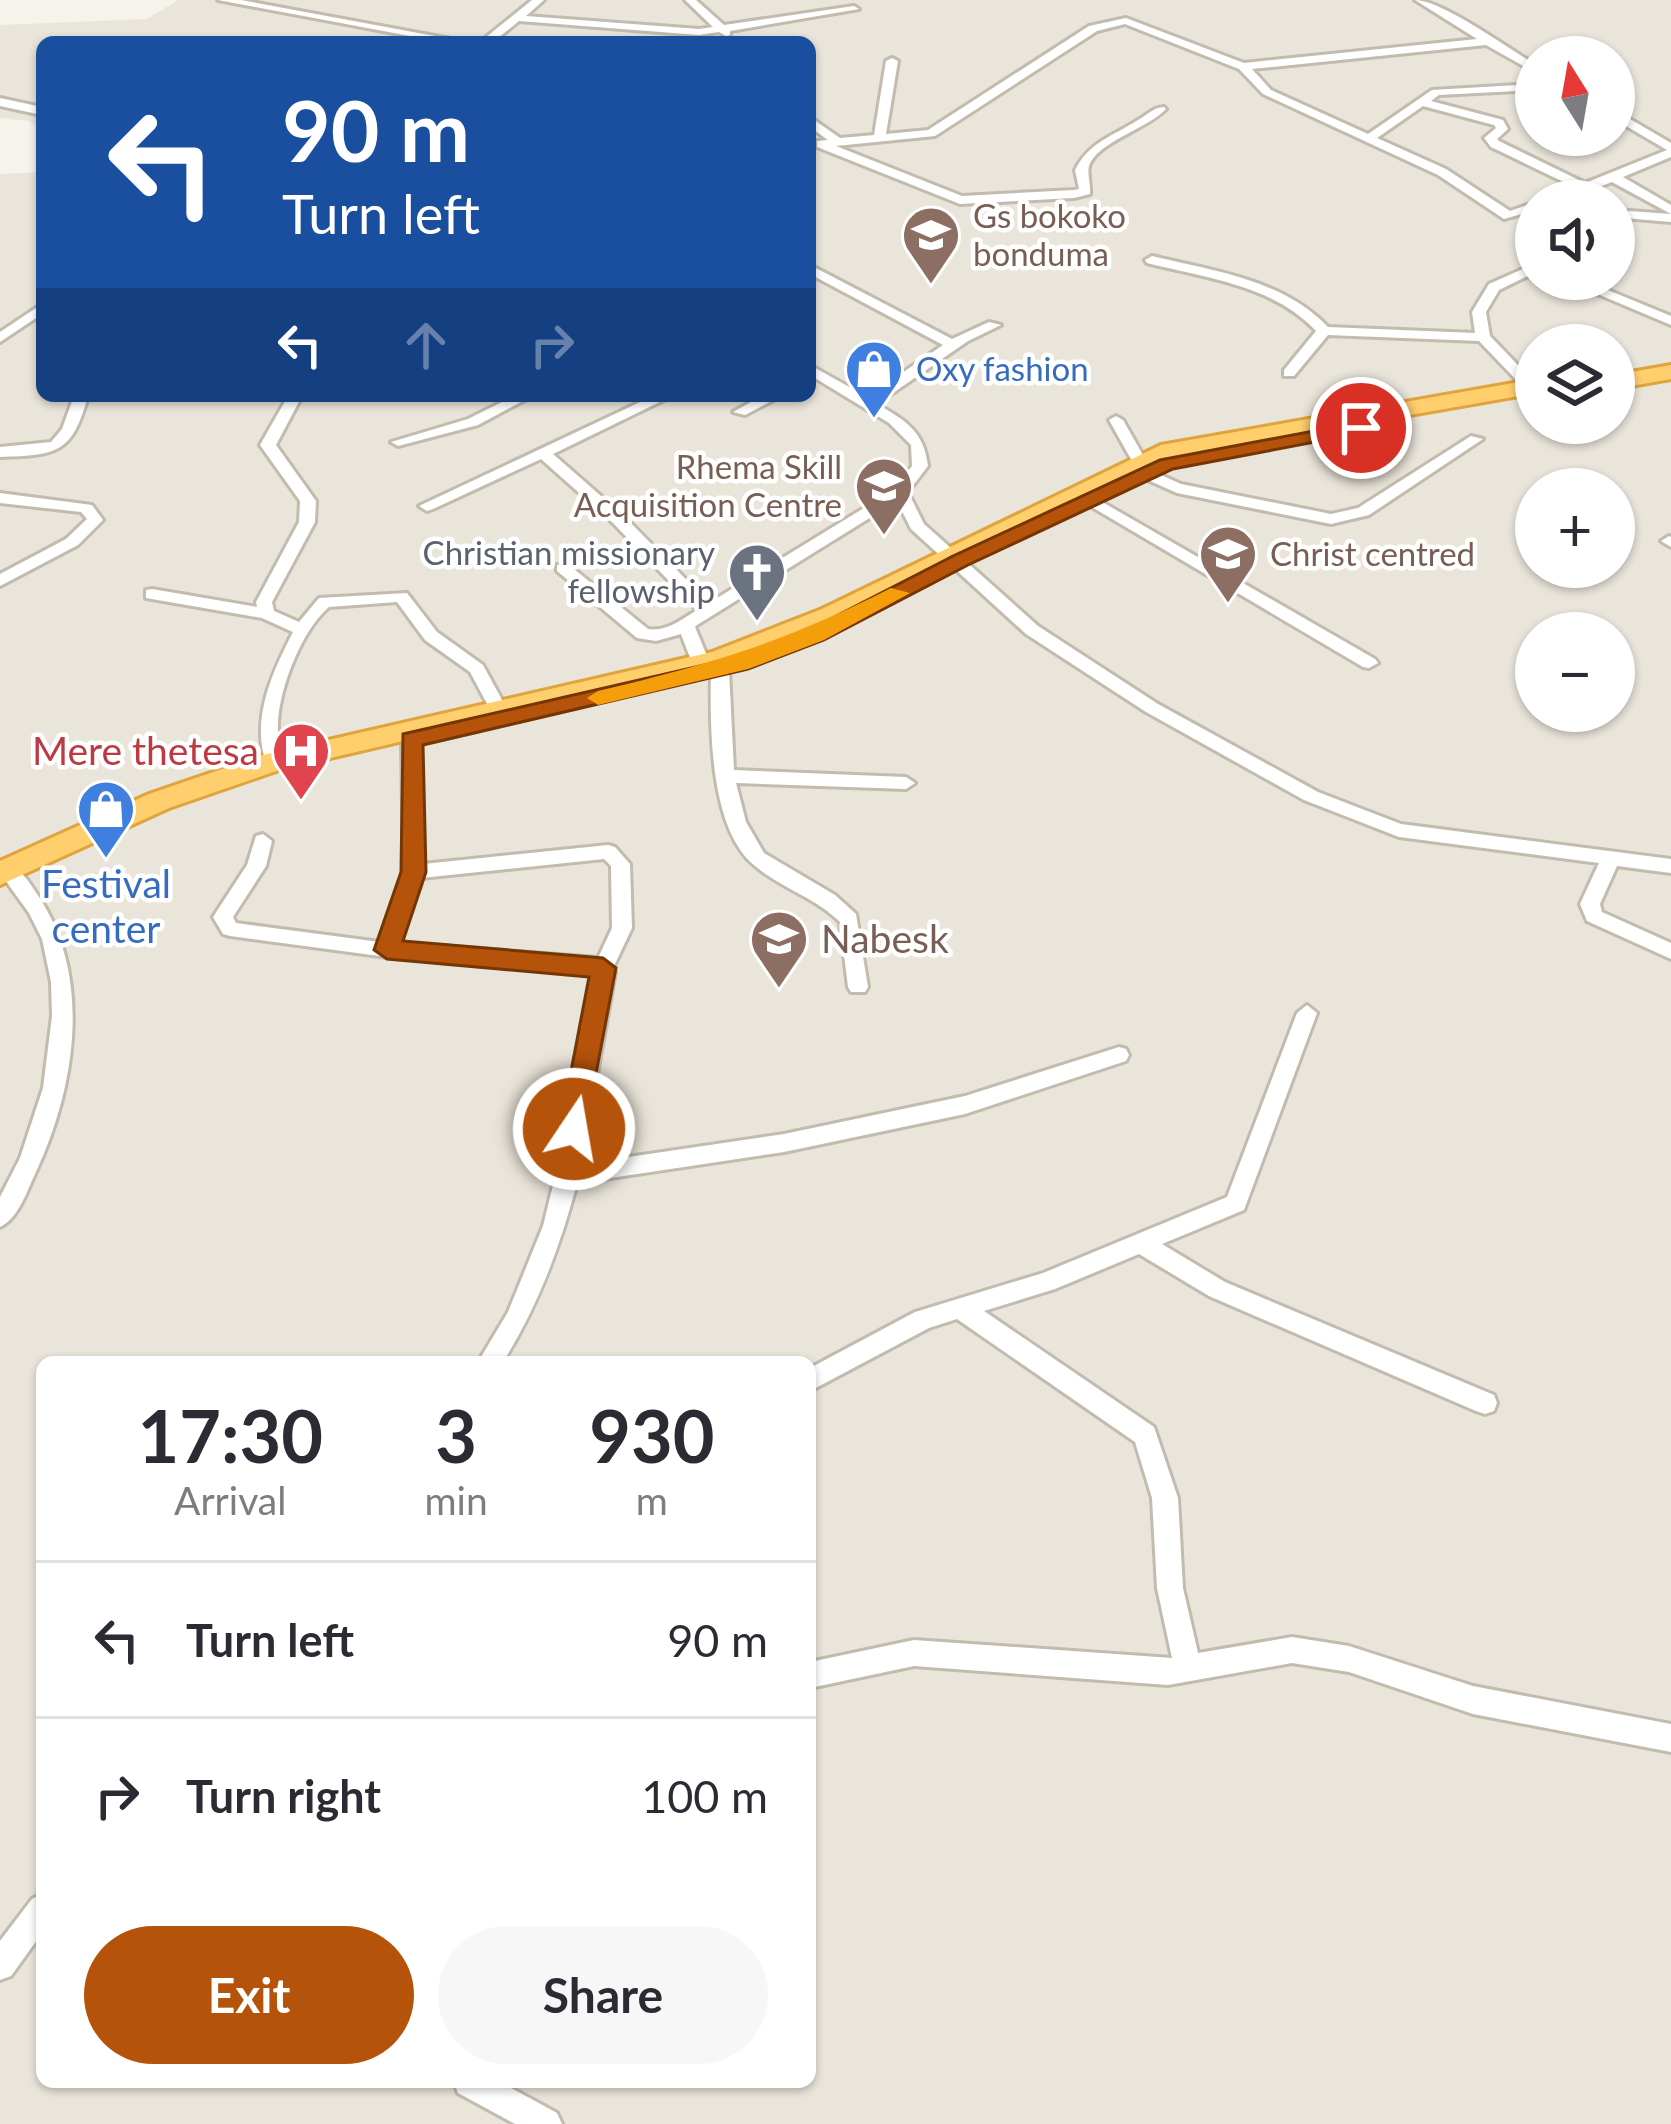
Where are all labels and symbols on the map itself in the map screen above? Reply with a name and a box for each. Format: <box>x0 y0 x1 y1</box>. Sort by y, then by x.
north arrow <box>1515 36 1635 156</box>
place label: Gs bokoko bonduma <box>973 195 1126 273</box>
school or university icon: Gs bokoko bonduma <box>900 204 962 286</box>
shop icon: Oxy fashion <box>843 338 905 420</box>
place label: Oxy fashion <box>916 348 1089 388</box>
pin <box>1310 377 1412 479</box>
place label: Rhema Skill Acquisition Centre <box>574 446 842 524</box>
school or university icon: Rhema Skill Acquisition Centre <box>853 455 915 537</box>
school or university icon: Christ centred <box>1197 523 1259 605</box>
place label: Christian missionary fellowship <box>423 532 715 610</box>
place label: Christ centred <box>1270 533 1475 573</box>
church icon: Christian missionary fellowship <box>726 541 788 623</box>
hospital icon: Mere thetesa <box>270 720 332 802</box>
place label: Mere thetesa <box>32 727 259 773</box>
shop icon: Festival center <box>75 778 137 860</box>
place label: Festival center <box>41 860 171 951</box>
school or university icon: Nabesk <box>748 908 810 990</box>
place label: Nabesk <box>821 915 949 961</box>
position arrow <box>511 1066 637 1192</box>

